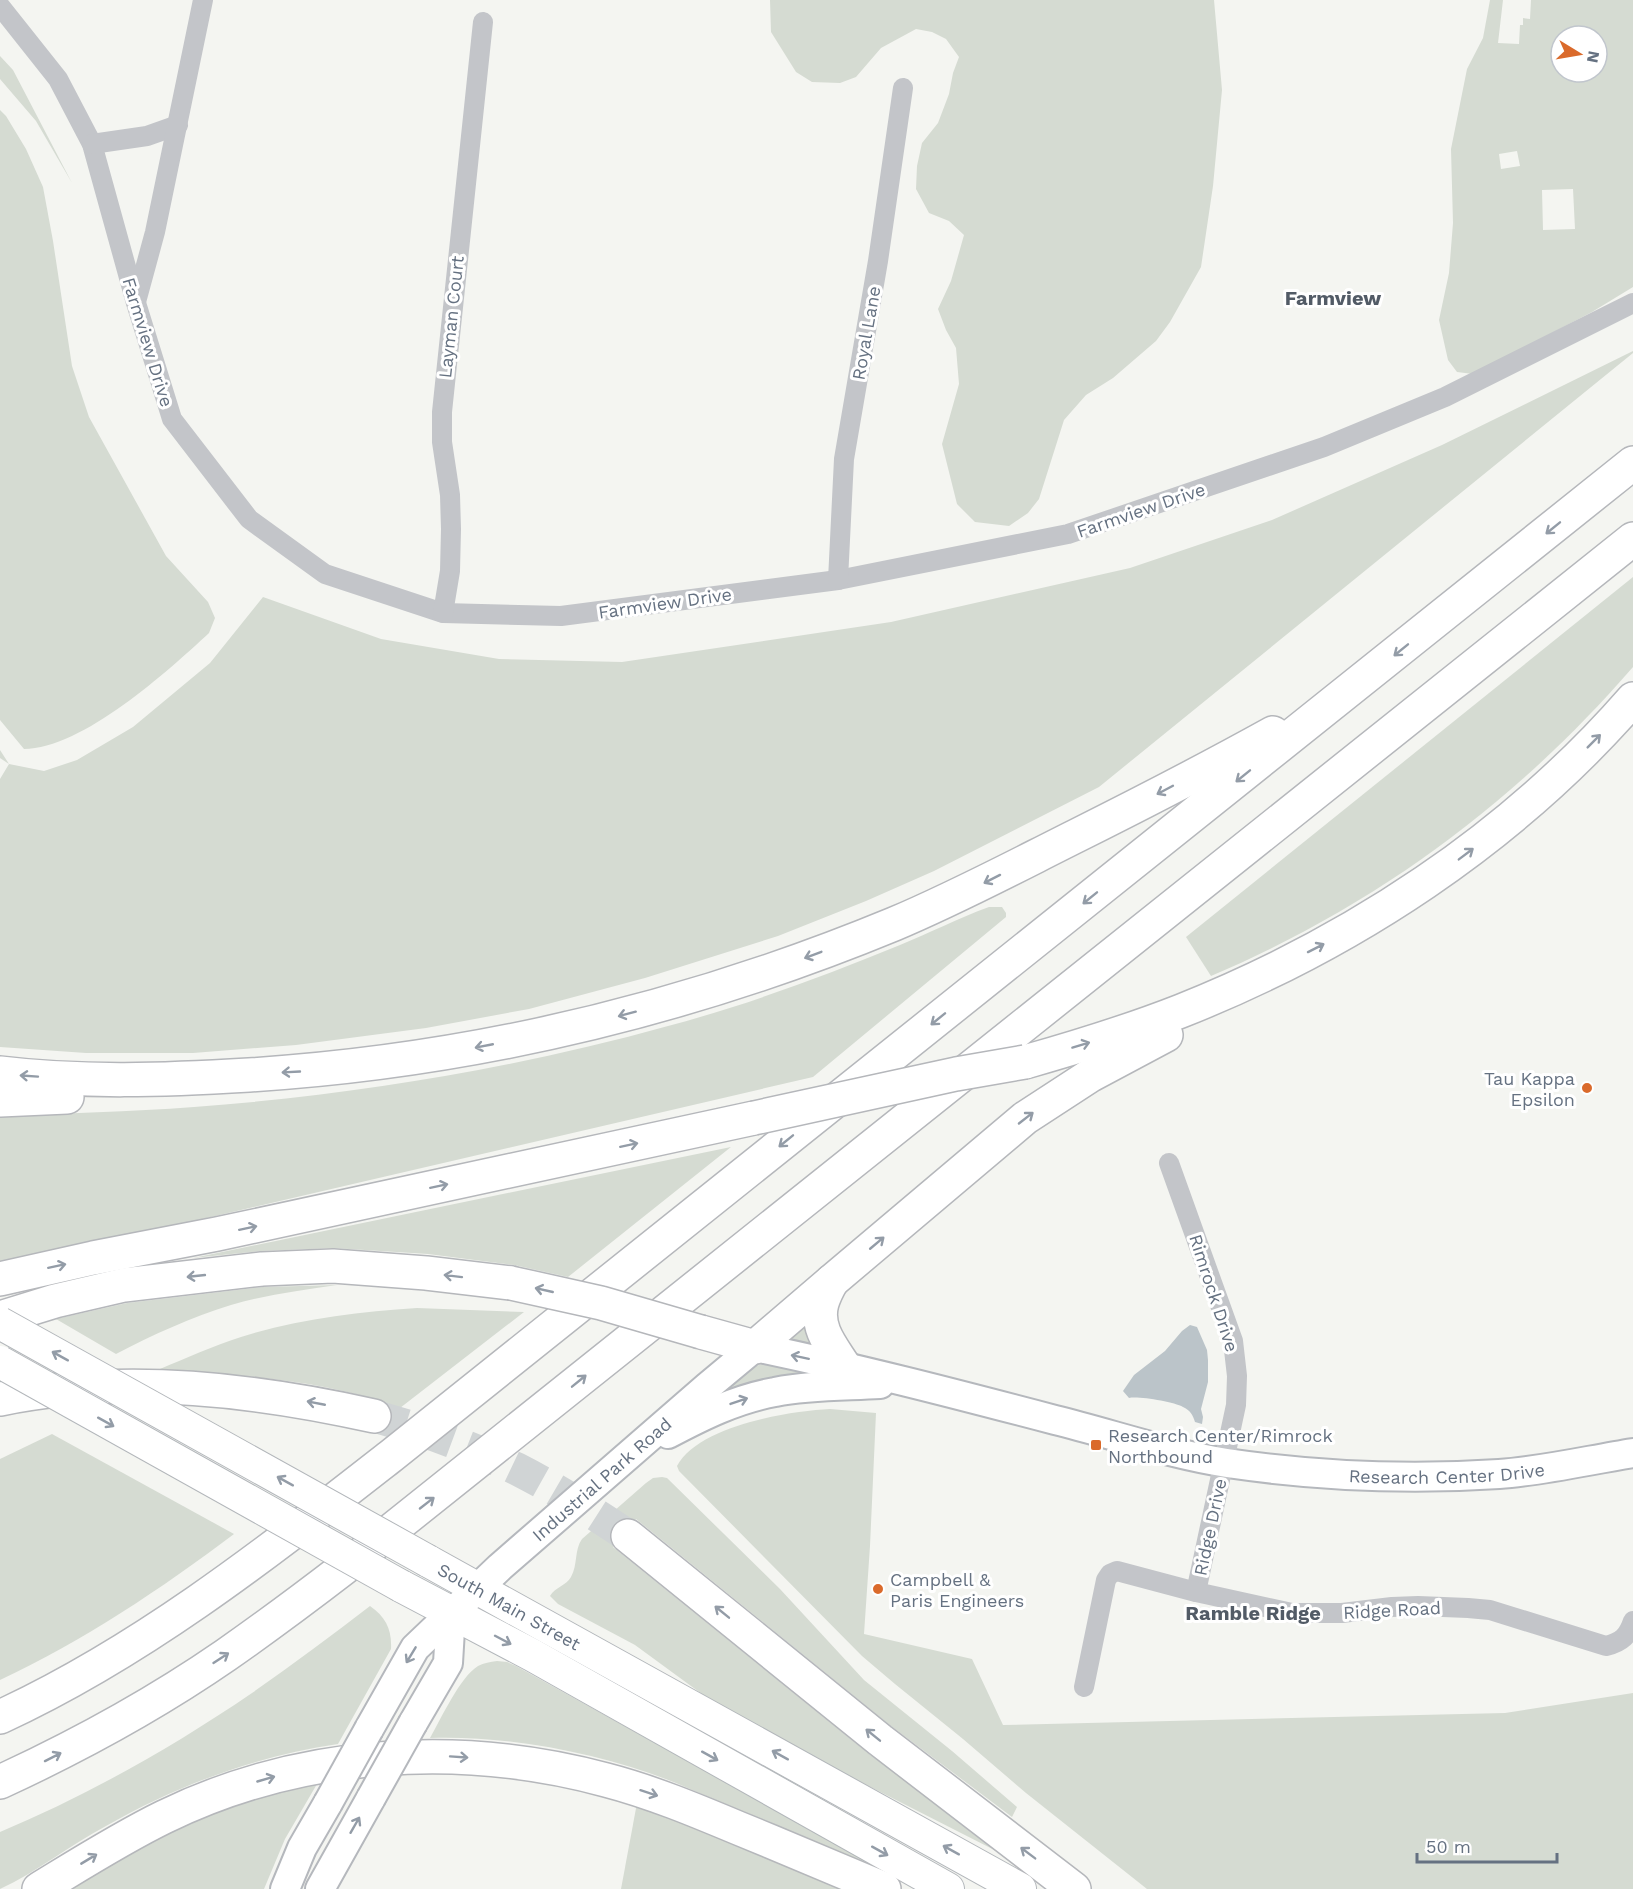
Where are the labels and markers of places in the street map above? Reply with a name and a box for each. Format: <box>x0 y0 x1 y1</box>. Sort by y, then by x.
place label: Tau Kappa Epsilon <box>1484 1068 1575 1110</box>
marker: Tau Kappa Epsilon <box>1580 1081 1594 1095</box>
place label: Research Center/Rimrock Northbound <box>1108 1425 1333 1467</box>
marker: Research Center/Rimrock Northbound <box>1089 1438 1103 1452</box>
place label: Campbell & Paris Engineers <box>890 1569 1024 1611</box>
marker: Campbell & Paris Engineers <box>871 1582 885 1596</box>

